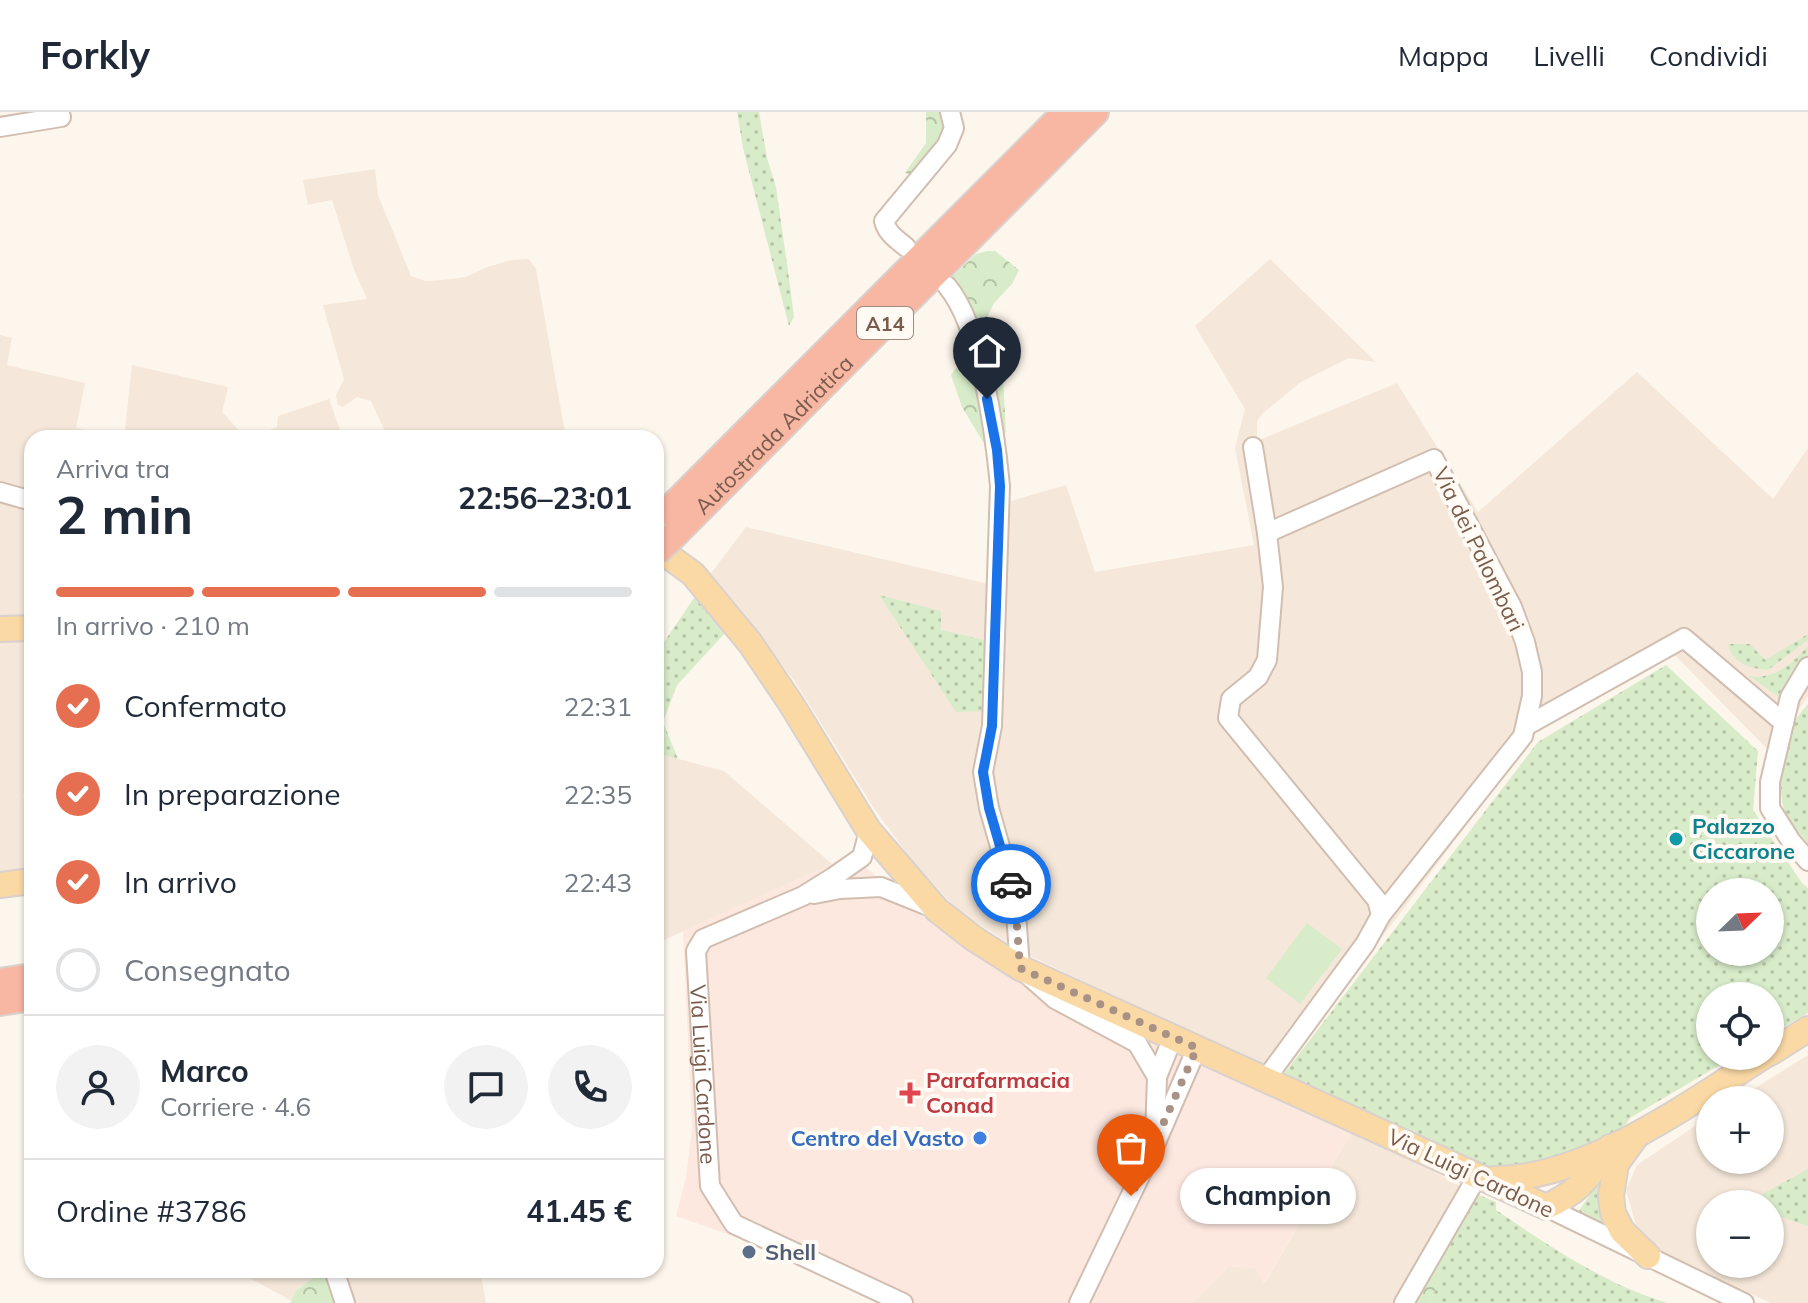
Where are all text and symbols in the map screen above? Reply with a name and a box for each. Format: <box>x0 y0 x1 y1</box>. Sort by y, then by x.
text: Forkly <box>40 31 150 79</box>
text: Mappa <box>1398 38 1489 73</box>
text: Livelli <box>1533 38 1605 73</box>
text: Condividi <box>1649 38 1768 73</box>
road number: A14 <box>857 307 913 339</box>
pin <box>953 317 1021 399</box>
icon: home <box>965 329 1009 373</box>
street label: Autostrada Adriatica <box>689 349 859 520</box>
text: Arriva tra <box>56 452 170 485</box>
street label: Via dei Palombari <box>1427 462 1531 636</box>
text: 22:56–23:01 <box>458 479 632 517</box>
text: 2 min <box>56 482 193 547</box>
text: In arrivo · 210 m <box>56 609 250 642</box>
icon: check <box>56 684 100 728</box>
text: Confermato <box>124 687 287 725</box>
text: 22:31 <box>564 690 632 723</box>
icon: check <box>56 772 100 816</box>
text: In preparazione <box>124 775 341 813</box>
text: 22:35 <box>564 778 632 811</box>
place label: Palazzo Ciccarone <box>1692 812 1795 865</box>
marker: Palazzo Ciccarone <box>1667 830 1685 848</box>
courier <box>971 844 1051 924</box>
icon: check <box>56 860 100 904</box>
icon: car <box>989 862 1033 906</box>
text: In arrivo <box>124 863 237 901</box>
text: 22:43 <box>564 866 632 899</box>
north arrow <box>1696 878 1784 966</box>
map controls <box>1696 878 1784 1278</box>
text: Consegnato <box>124 951 291 989</box>
button: locate <box>1696 982 1784 1070</box>
street label: Via Luigi Cardone <box>684 984 723 1165</box>
button: person <box>56 1045 140 1129</box>
button: chat <box>444 1045 528 1129</box>
button: phone <box>548 1045 632 1129</box>
text: Marco <box>160 1052 249 1090</box>
place label: Parafarmacia Conad <box>926 1066 1070 1119</box>
marker: Parafarmacia Conad <box>901 1084 919 1102</box>
button: + <box>1696 1086 1784 1174</box>
text: Corriere · 4.6 <box>160 1090 311 1123</box>
pin <box>1097 1114 1165 1196</box>
street label: Via Luigi Cardone <box>1384 1122 1558 1224</box>
place label: Centro del Vasto <box>791 1124 964 1152</box>
icon: bag <box>1109 1126 1153 1170</box>
marker: Centro del Vasto <box>971 1129 989 1147</box>
callout: Champion <box>1179 1168 1355 1224</box>
text: Champion <box>1205 1179 1331 1212</box>
button: − <box>1696 1190 1784 1278</box>
text: Ordine #3786 <box>56 1192 247 1230</box>
text: 41.45 € <box>526 1192 632 1230</box>
place label: Shell <box>765 1238 816 1266</box>
marker: Shell <box>740 1243 758 1261</box>

